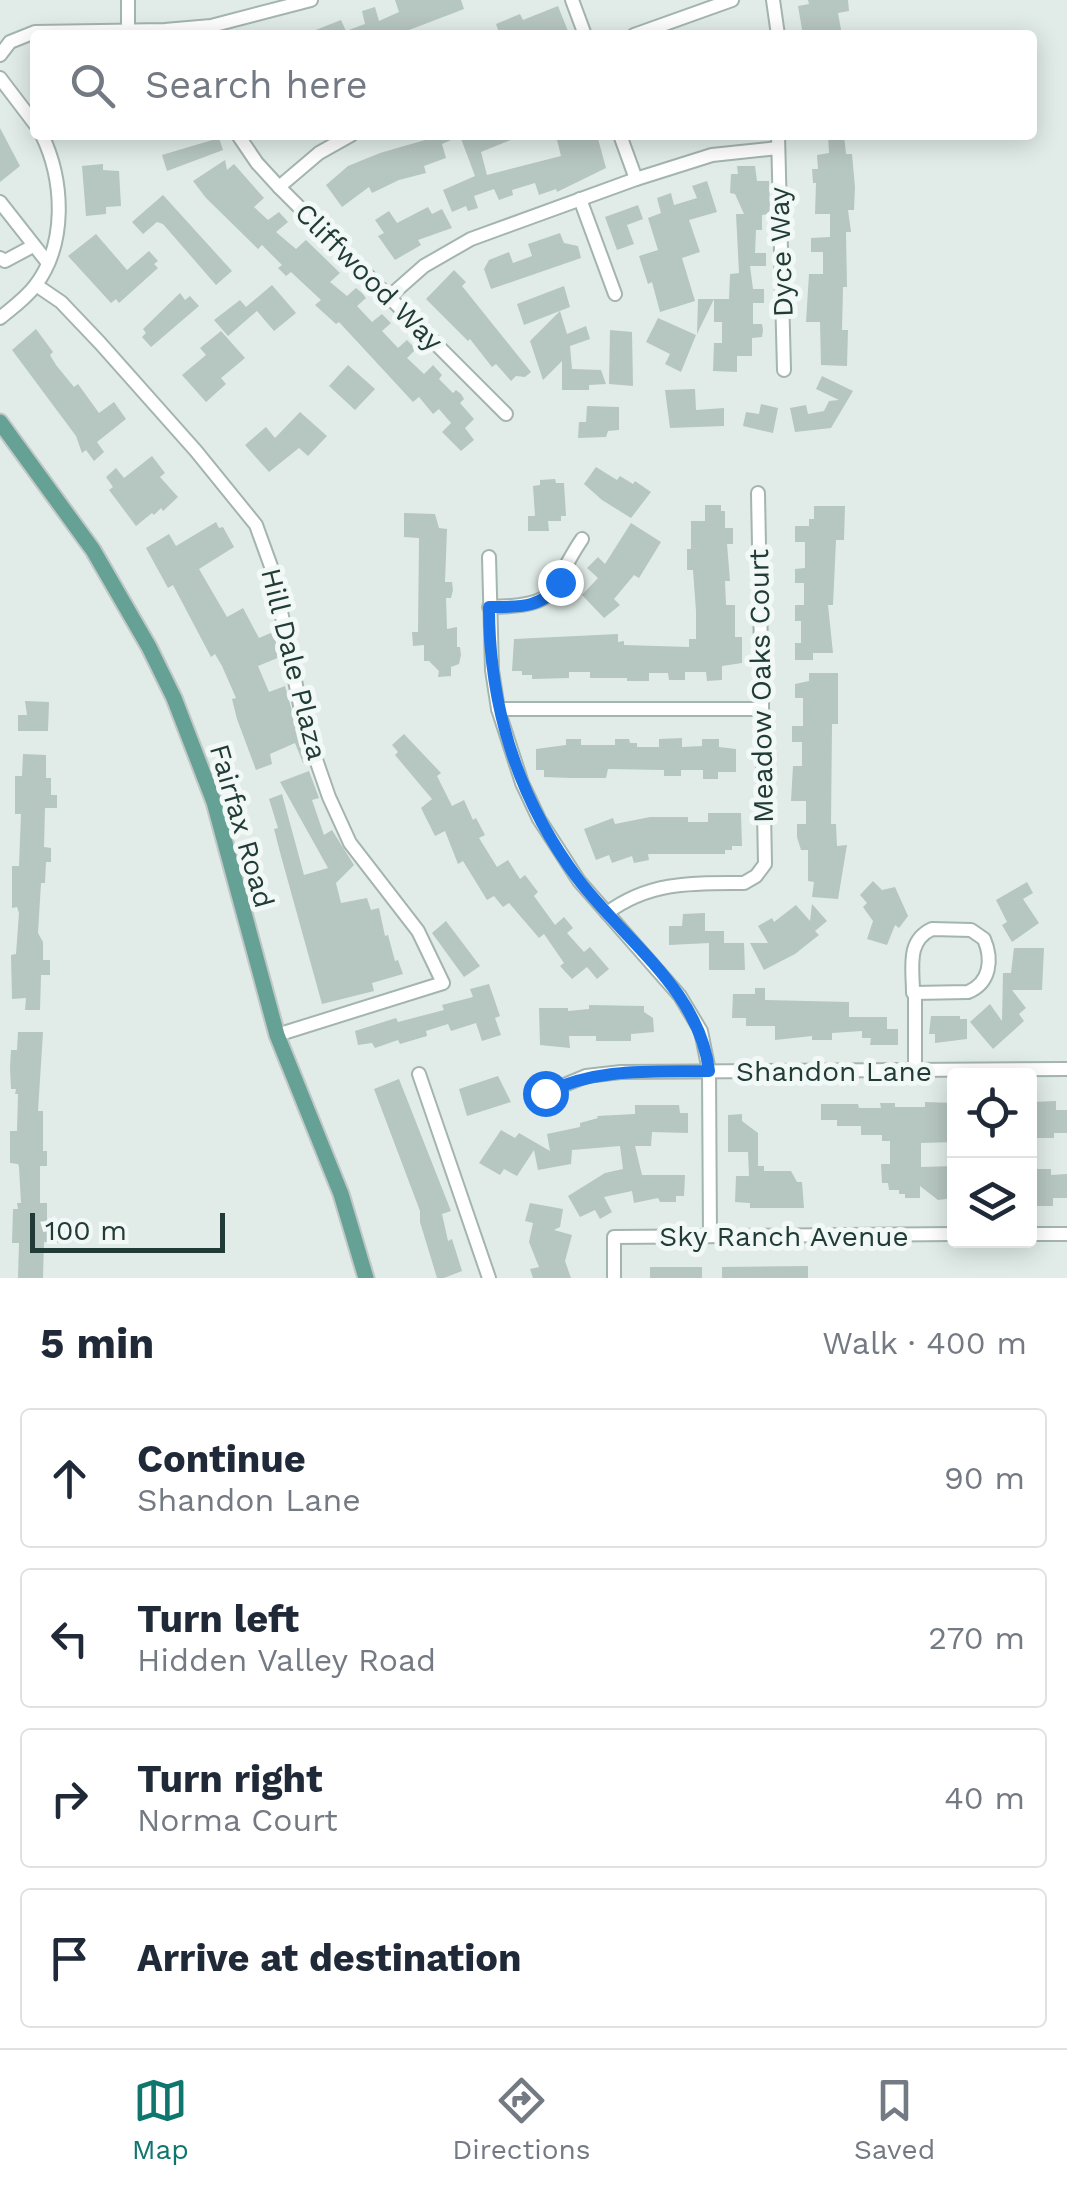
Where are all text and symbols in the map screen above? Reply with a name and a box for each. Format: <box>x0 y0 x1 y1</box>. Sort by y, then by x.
search box <box>30 30 1037 140</box>
icon: search <box>65 58 120 113</box>
text: Search here <box>145 63 368 107</box>
street label: Dyce Way <box>762 186 800 318</box>
street label: Cliffwood Way <box>288 196 450 358</box>
street label: Meadow Oaks Court <box>742 548 780 823</box>
route end <box>538 560 584 606</box>
street label: Hill Dale Plaza <box>254 565 334 763</box>
street label: Fairfax Road <box>203 740 281 912</box>
street label: Shandon Lane <box>736 1055 932 1088</box>
map controls <box>947 1068 1037 1248</box>
button: locate <box>947 1068 1037 1158</box>
route start <box>523 1071 569 1117</box>
button: layers <box>947 1158 1037 1248</box>
scale bar <box>30 1208 225 1252</box>
text: 100 m <box>45 1214 127 1247</box>
street label: Sky Ranch Avenue <box>659 1220 909 1253</box>
text: 5 min <box>40 1319 154 1368</box>
text: Walk · 400 m <box>822 1324 1027 1362</box>
text: Continue <box>137 1437 306 1481</box>
icon: ahead <box>42 1451 97 1506</box>
text: 90 m <box>944 1459 1025 1497</box>
text: Shandon Lane <box>137 1481 361 1519</box>
text: Turn left <box>137 1597 299 1641</box>
icon: left <box>42 1611 97 1666</box>
text: 270 m <box>928 1619 1025 1657</box>
text: Hidden Valley Road <box>137 1641 436 1679</box>
text: Turn right <box>137 1757 323 1801</box>
icon: right <box>42 1771 97 1826</box>
text: 40 m <box>944 1779 1025 1817</box>
text: Norma Court <box>137 1801 338 1839</box>
icon: arrive <box>42 1931 97 1986</box>
text: Arrive at destination <box>137 1936 522 1980</box>
tab: Map <box>132 2073 189 2166</box>
tab: Directions <box>452 2073 591 2166</box>
tab: Saved <box>854 2073 935 2166</box>

